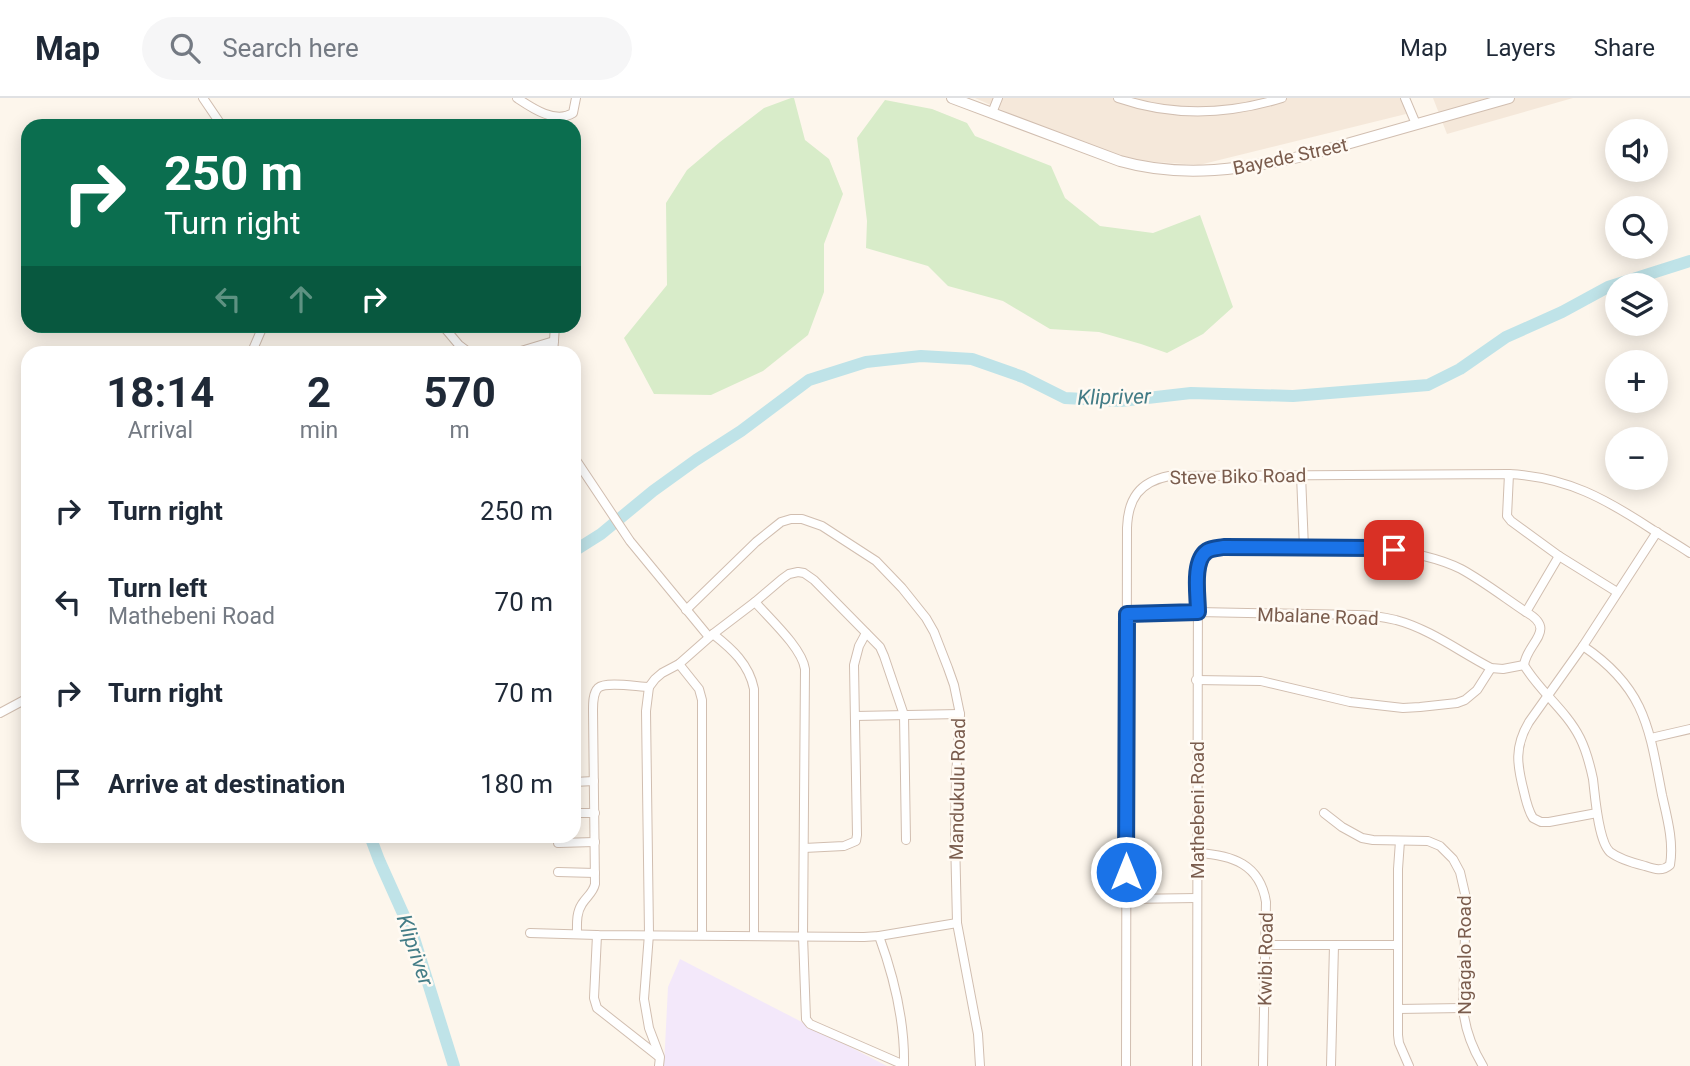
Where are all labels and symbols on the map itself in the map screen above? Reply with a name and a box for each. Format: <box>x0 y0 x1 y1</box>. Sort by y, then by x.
street label: Bayede Street <box>1231 133 1350 180</box>
water label: Klipriver <box>1077 384 1152 410</box>
street label: Steve Biko Road <box>1170 464 1306 489</box>
pin <box>1364 520 1424 580</box>
street label: Mbalane Road <box>1257 603 1379 630</box>
street label: Mandukulu Road <box>945 718 970 860</box>
street label: Mathebeni Road <box>1186 741 1209 879</box>
position arrow <box>1089 835 1163 909</box>
street label: Ngagalo Road <box>1453 895 1476 1015</box>
water label: Klipriver <box>392 911 439 990</box>
street label: Kwibi Road <box>1253 912 1278 1006</box>

